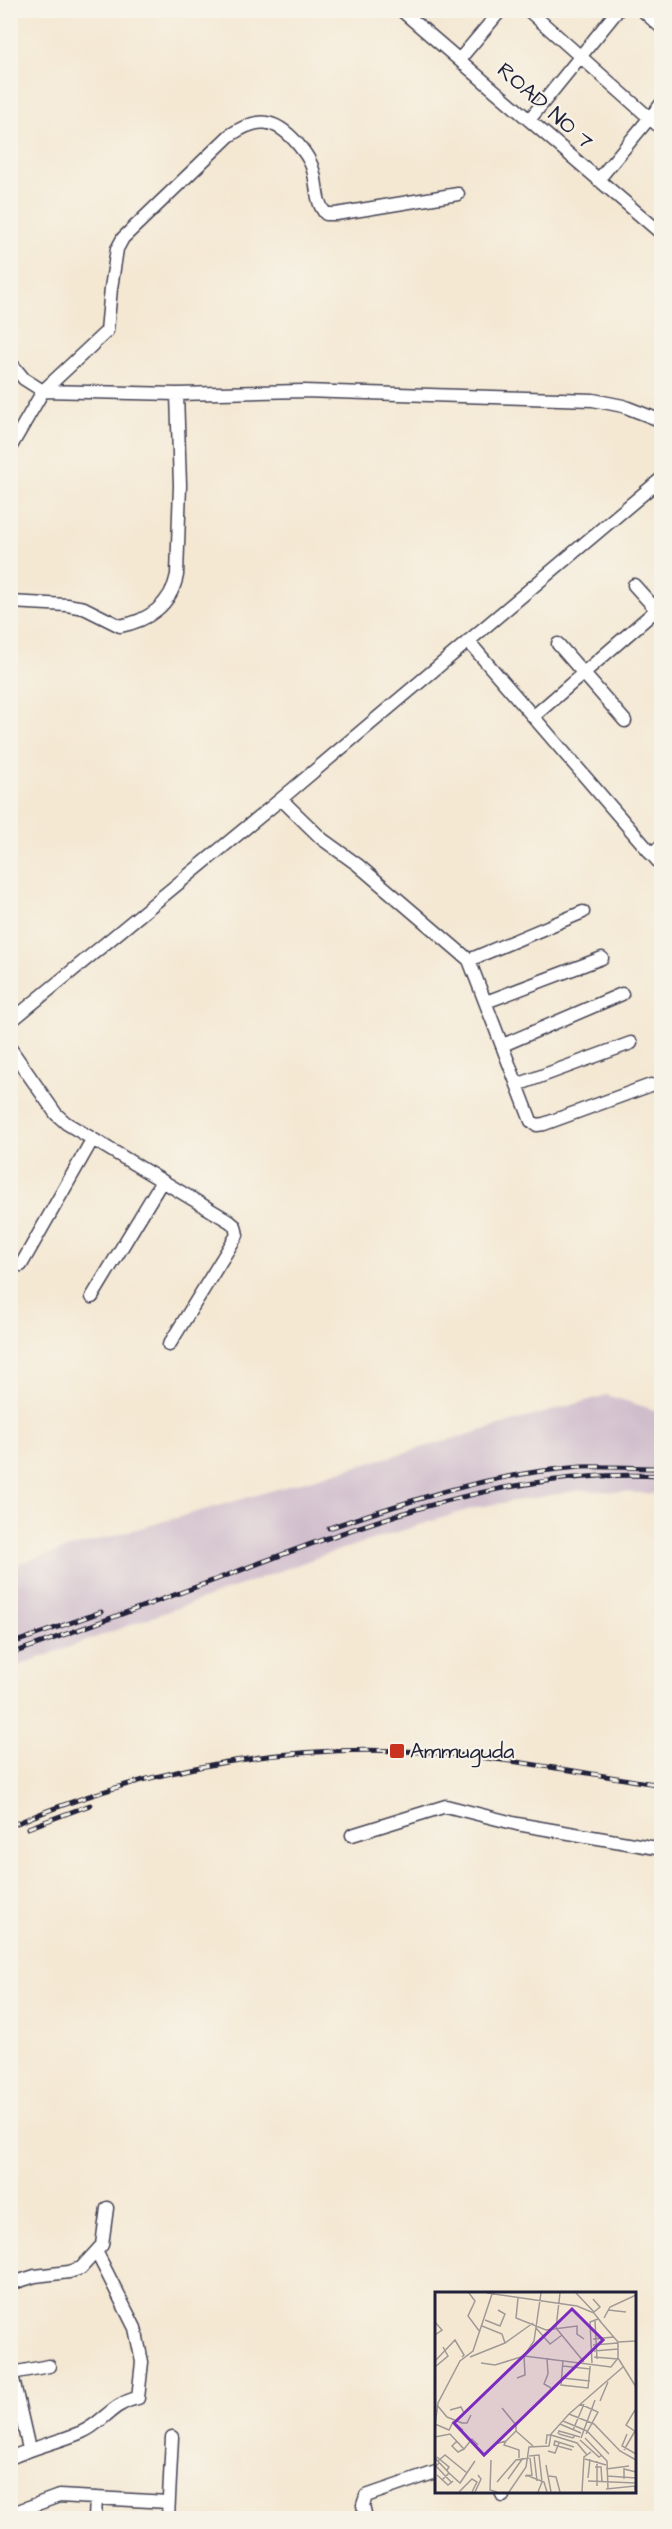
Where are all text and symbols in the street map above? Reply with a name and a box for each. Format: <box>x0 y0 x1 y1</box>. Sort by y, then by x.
street label: ROAD NO 7 <box>490 55 600 157</box>
place label: Ammuguda <box>410 1736 515 1768</box>
marker: Ammuguda <box>388 1742 406 1760</box>
inset map <box>435 2292 636 2493</box>

